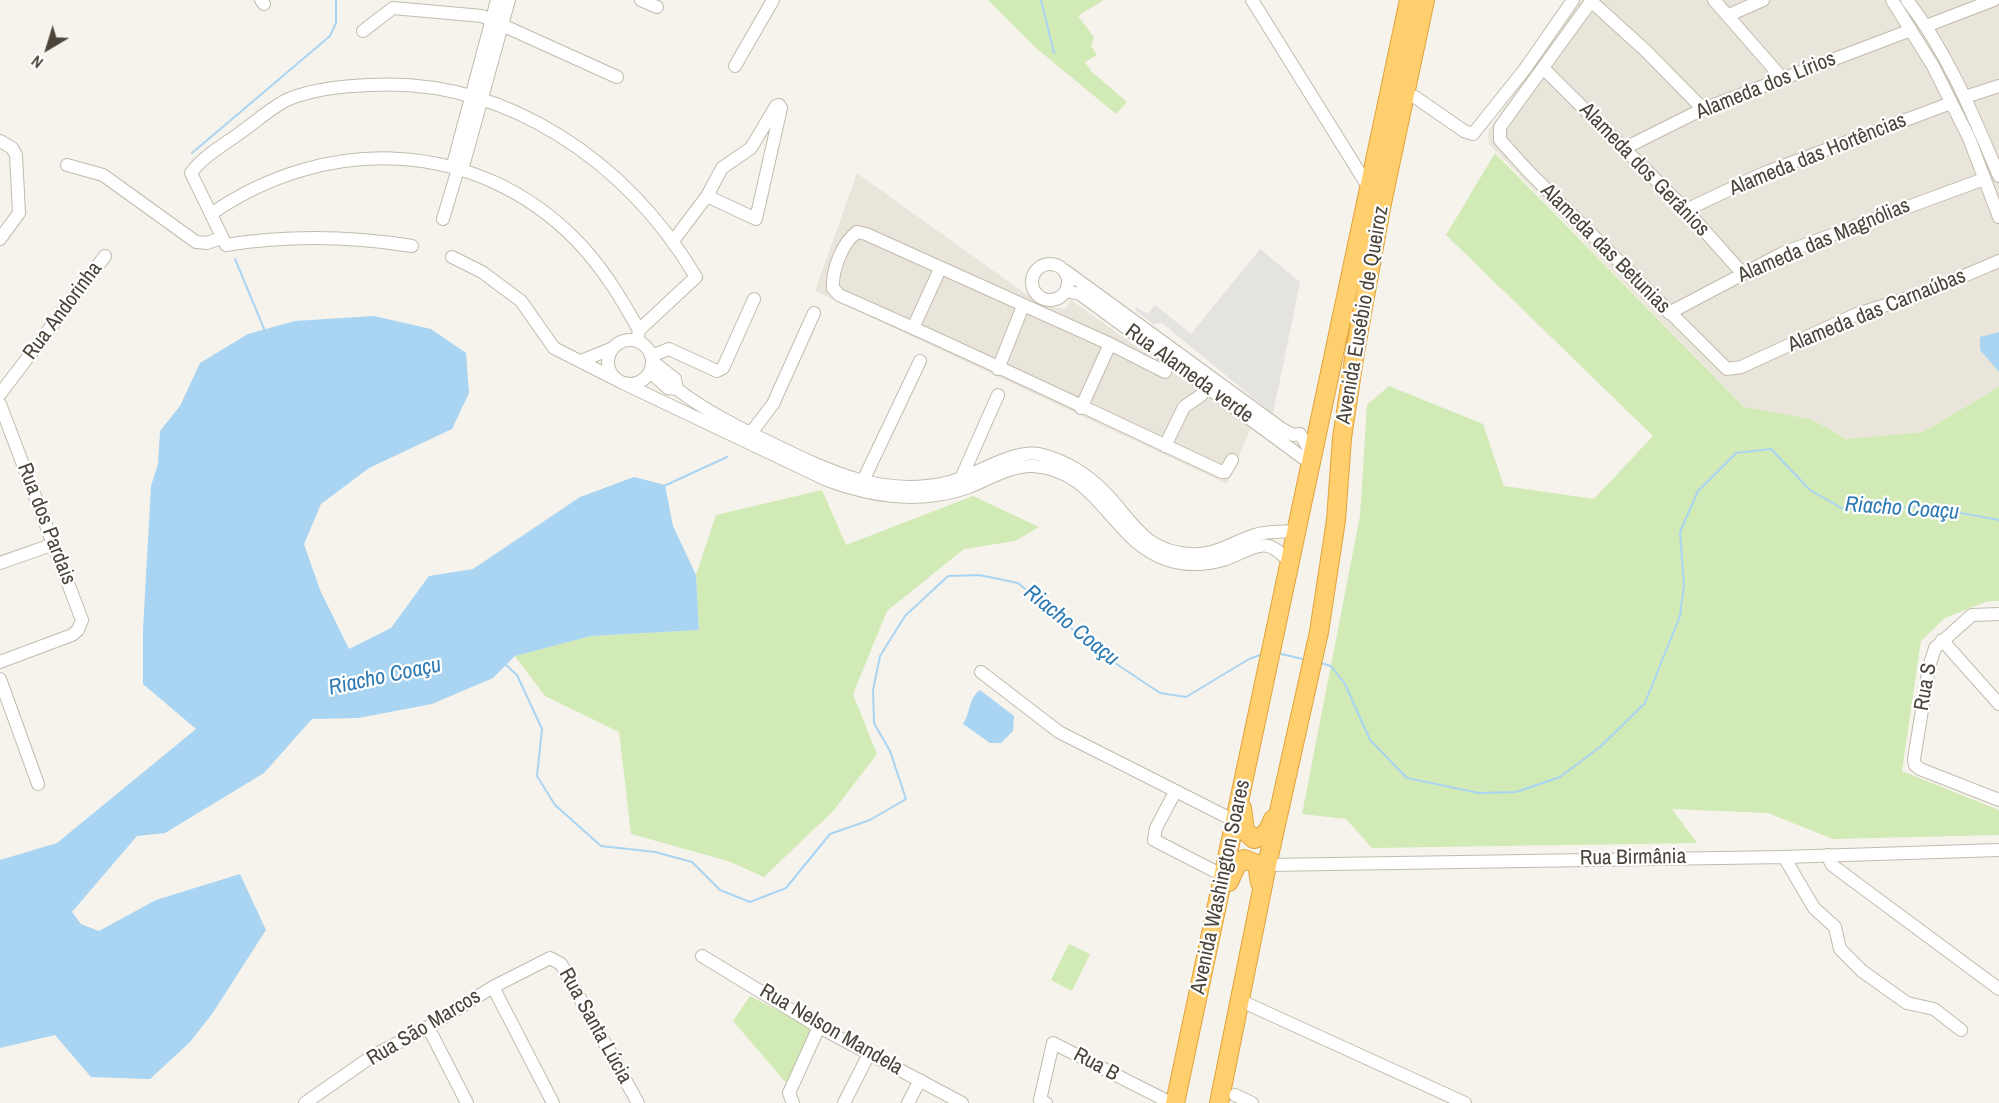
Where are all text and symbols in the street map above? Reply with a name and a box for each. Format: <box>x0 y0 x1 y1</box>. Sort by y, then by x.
north arrow <box>18 18 78 78</box>
street label: Alameda dos Lírios <box>1692 47 1840 125</box>
text: N <box>26 51 47 74</box>
street label: Alameda dos Gerânios <box>1574 98 1714 242</box>
street label: Alameda das Hortências <box>1726 108 1910 202</box>
street label: Alameda das Betunias <box>1535 179 1675 319</box>
street label: Alameda das Magnólias <box>1734 193 1914 289</box>
street label: Avenida Eusébio de Queiroz <box>1331 204 1395 426</box>
street label: Rua Andorinha <box>18 257 108 365</box>
street label: Alameda das Carnaúbas <box>1784 264 1970 358</box>
street label: Rua Alameda verde <box>1120 319 1258 429</box>
street label: Rua dos Pardais <box>11 460 81 588</box>
water label: Riacho Coaçu <box>1844 492 1960 526</box>
water label: Riacho Coaçu <box>1018 580 1124 672</box>
water label: Riacho Coaçu <box>326 652 444 702</box>
street label: Rua S <box>1909 661 1943 713</box>
street label: Avenida Washington Soares <box>1186 778 1256 996</box>
street label: Rua Birmânia <box>1580 844 1686 872</box>
street label: Rua Santa Lúcia <box>553 964 637 1088</box>
street label: Rua Nelson Mandela <box>755 979 907 1081</box>
street label: Rua São Marcos <box>363 984 485 1072</box>
street label: Rua B <box>1069 1043 1123 1087</box>

